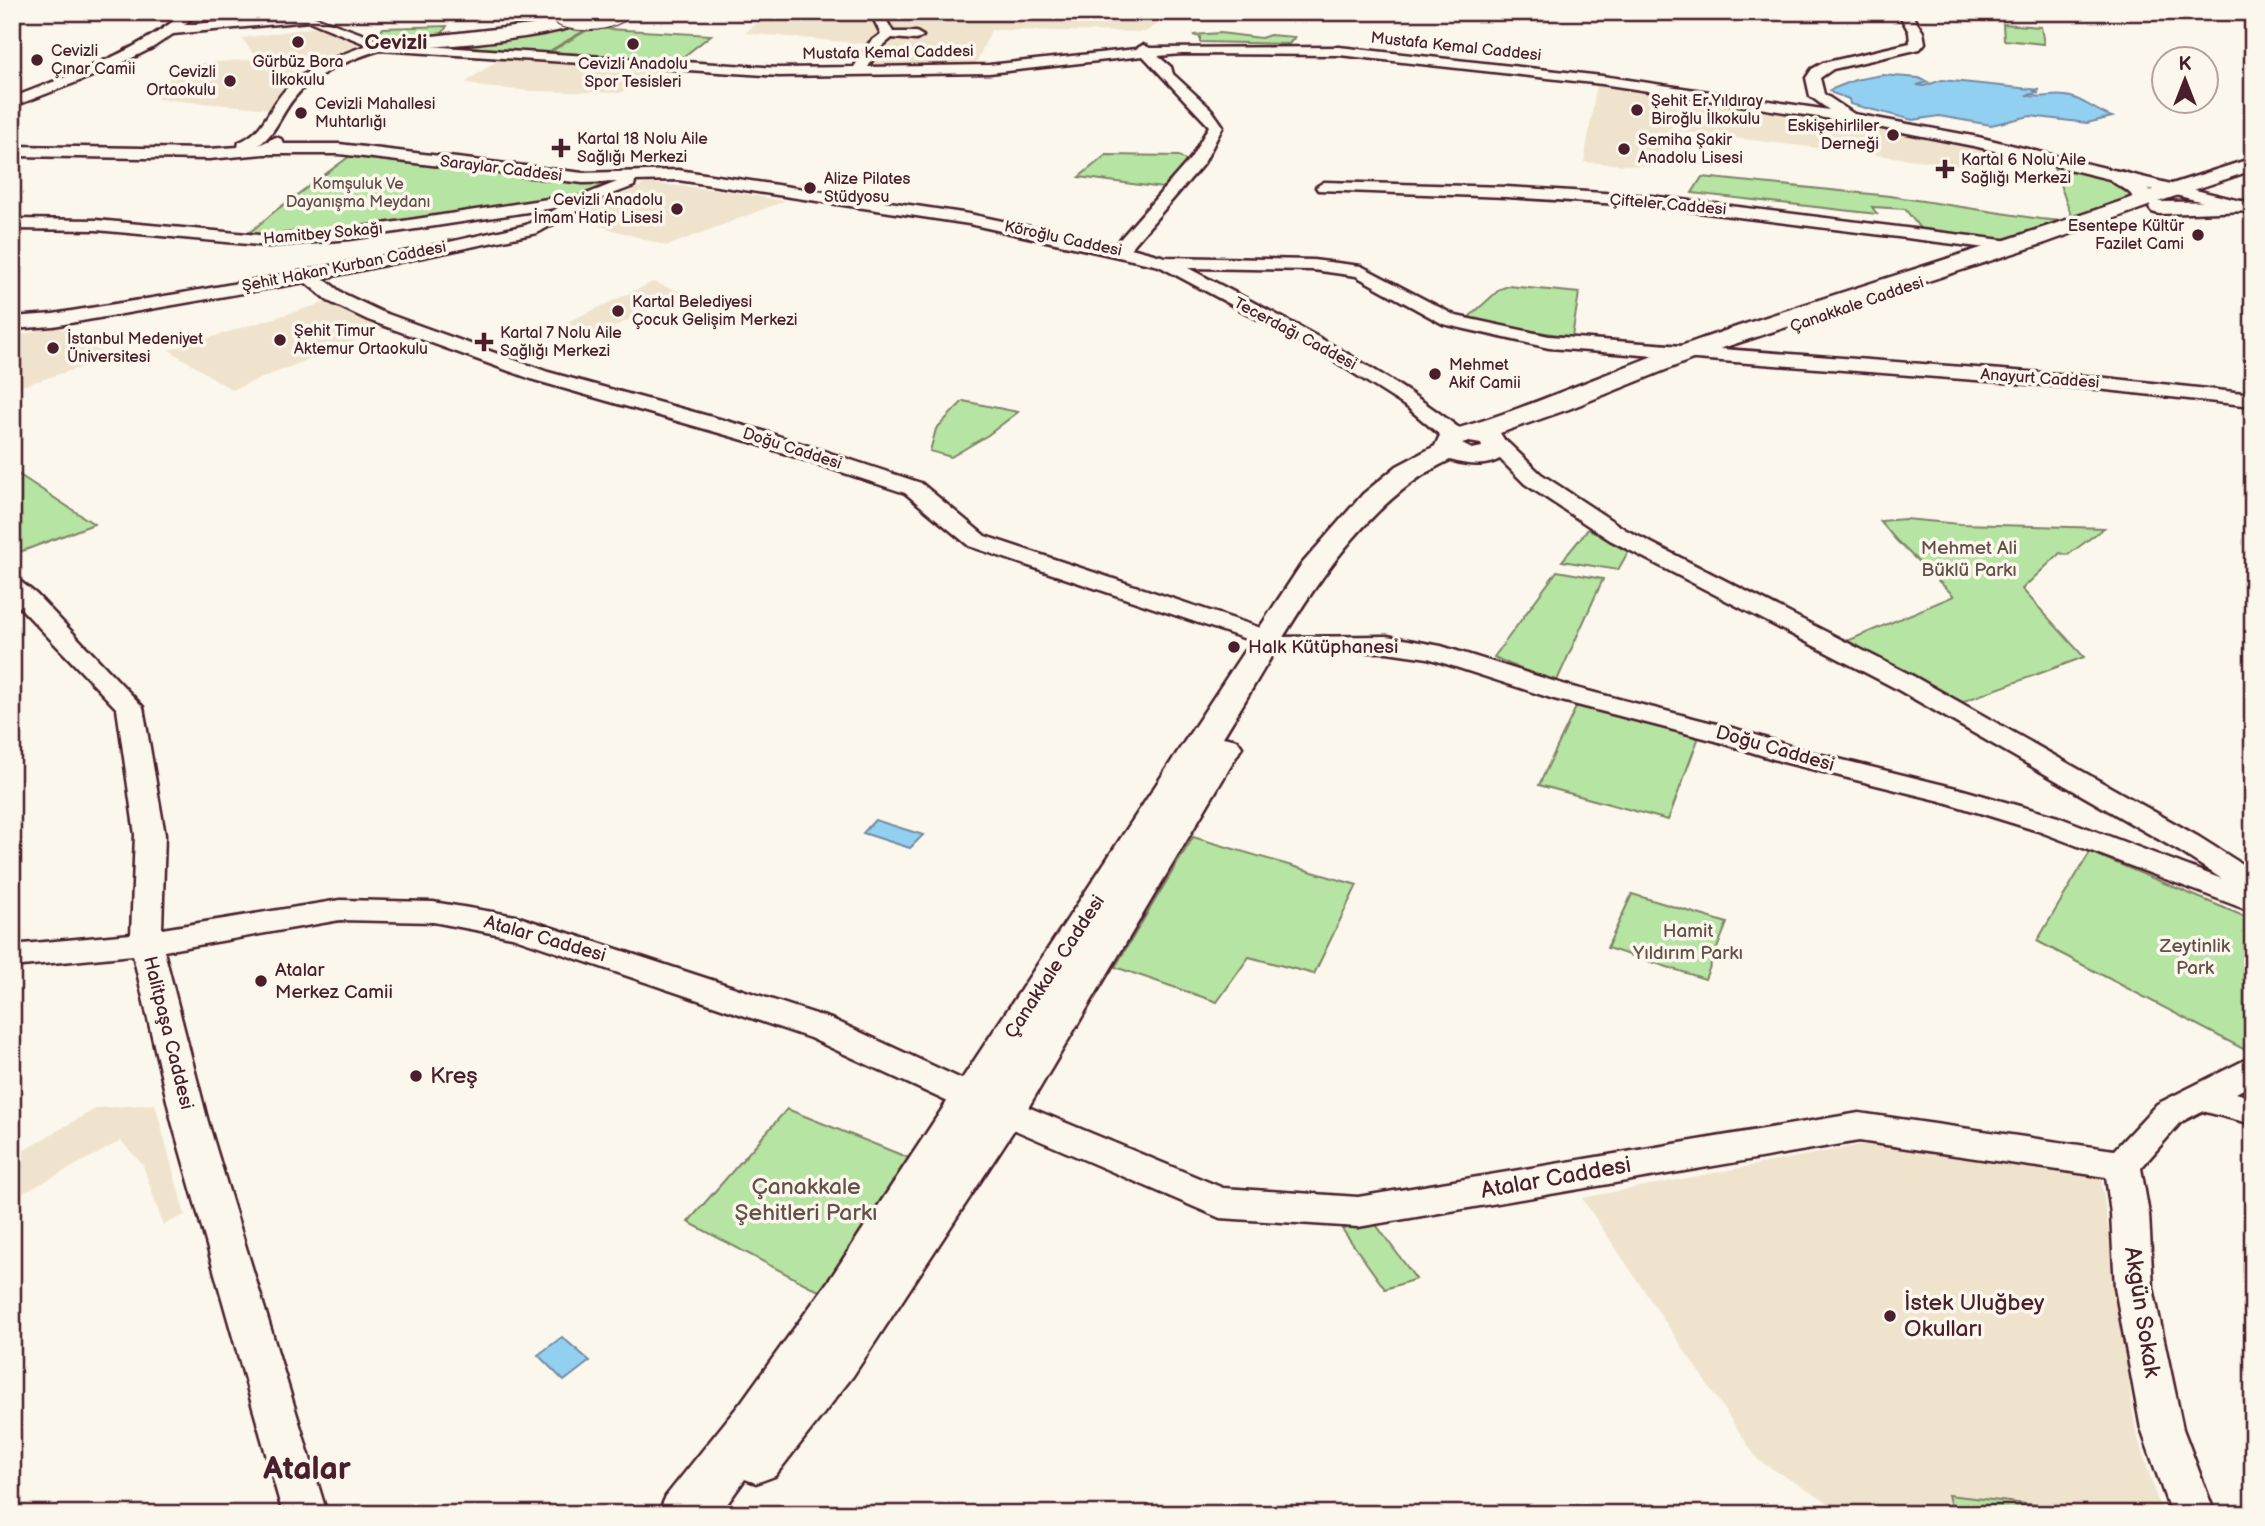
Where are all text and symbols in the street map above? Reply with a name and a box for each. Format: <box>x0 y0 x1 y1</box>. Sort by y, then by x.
street label: Mustafa Kemal Caddesi <box>1370 29 1542 65</box>
district label: Cevizli <box>365 30 427 55</box>
marker: Gürbüz Bora İlkokulu <box>290 34 306 50</box>
marker: Cevizli Anadolu Spor Tesisleri <box>625 36 641 52</box>
place label: Cevizli Çınar Camii <box>51 42 136 79</box>
street label: Mustafa Kemal Caddesi <box>802 42 974 64</box>
north arrow <box>2150 46 2220 116</box>
marker: Cevizli Çınar Camii <box>29 52 45 68</box>
place label: Gürbüz Bora İlkokulu <box>252 53 344 90</box>
text: K <box>2179 53 2192 76</box>
place label: Cevizli Anadolu Spor Tesisleri <box>578 55 688 92</box>
place label: Cevizli Ortaokulu <box>146 63 216 100</box>
marker: Cevizli Ortaokulu <box>222 73 238 89</box>
place label: Şehit Er Yıldıray Biroğlu İlkokulu <box>1651 92 1764 129</box>
place label: Cevizli Mahallesi Muhtarlığı <box>315 95 435 132</box>
marker: Şehit Er Yıldıray Biroğlu İlkokulu <box>1629 102 1645 118</box>
marker: Cevizli Mahallesi Muhtarlığı <box>293 105 309 121</box>
place label: Eskişehirliler Derneği <box>1787 117 1879 154</box>
marker: Eskişehirliler Derneği <box>1885 127 1901 143</box>
place label: Kartal 18 Nolu Aile Sağlığı Merkezi <box>577 130 708 167</box>
place label: Semiha Şakir Anadolu Lisesi <box>1638 131 1743 168</box>
marker: Kartal 18 Nolu Aile Sağlığı Merkezi <box>551 138 571 158</box>
marker: Semiha Şakir Anadolu Lisesi <box>1616 141 1632 157</box>
place label: Kartal 6 Nolu Aile Sağlığı Merkezi <box>1961 151 2087 188</box>
street label: Saraylar Caddesi <box>439 152 563 186</box>
marker: Kartal 6 Nolu Aile Sağlığı Merkezi <box>1935 159 1955 179</box>
place label: Alize Pilates Stüdyosu <box>824 170 911 207</box>
park label: Komşuluk Ve Dayanışma Meydanı <box>286 175 430 212</box>
marker: Alize Pilates Stüdyosu <box>802 180 818 196</box>
street label: Çifteler Caddesi <box>1609 190 1727 220</box>
place label: Cevizli Anadolu İmam Hatip Lisesi <box>534 191 663 228</box>
marker: Cevizli Anadolu İmam Hatip Lisesi <box>669 201 685 217</box>
street label: Köroğlu Caddesi <box>1003 217 1123 261</box>
place label: Esentepe Kültür Fazilet Cami <box>2068 217 2184 254</box>
street label: Hamitbey Sokağı <box>263 219 383 249</box>
marker: Esentepe Kültür Fazilet Cami <box>2190 227 2206 243</box>
street label: Şehit Hakan Kurban Caddesi <box>240 238 448 296</box>
street label: Çanakkale Caddesi <box>1788 273 1926 337</box>
place label: Kartal Belediyesi Çocuk Gelişim Merkezi <box>632 293 798 330</box>
street label: Tecerdağı Caddesi <box>1230 294 1360 374</box>
marker: Kartal Belediyesi Çocuk Gelişim Merkezi <box>610 303 626 319</box>
place label: Şehit Timur Aktemur Ortaokulu <box>294 322 428 359</box>
place label: Kartal 7 Nolu Aile Sağlığı Merkezi <box>500 324 622 361</box>
place label: İstanbul Medeniyet Üniversitesi <box>67 328 203 367</box>
marker: Şehit Timur Aktemur Ortaokulu <box>272 332 288 348</box>
marker: Kartal 7 Nolu Aile Sağlığı Merkezi <box>474 332 494 352</box>
marker: İstanbul Medeniyet Üniversitesi <box>45 340 61 356</box>
place label: Mehmet Akif Camii <box>1449 356 1521 393</box>
street label: Anayurt Caddesi <box>1980 365 2100 393</box>
marker: Mehmet Akif Camii <box>1427 366 1443 382</box>
street label: Doğu Caddesi <box>740 424 844 474</box>
park label: Mehmet Ali Büklü Parkı <box>1921 537 2017 582</box>
place label: Halk Kütüphanesi <box>1248 636 1398 659</box>
marker: Halk Kütüphanesi <box>1226 639 1242 655</box>
street label: Doğu Caddesi <box>1713 721 1837 777</box>
street label: Çanakkale Caddesi <box>1000 891 1110 1043</box>
street label: Atalar Caddesi <box>481 911 609 967</box>
park label: Hamit Yıldırım Parkı <box>1632 920 1743 965</box>
park label: Zeytinlik Park <box>2159 935 2231 980</box>
street label: Halitpaşa Caddesi <box>138 954 198 1112</box>
place label: Atalar Merkez Camii <box>275 959 393 1004</box>
marker: Atalar Merkez Camii <box>253 973 269 989</box>
place label: Kreş <box>430 1062 478 1090</box>
marker: Kreş <box>408 1068 424 1084</box>
street label: Atalar Caddesi <box>1479 1151 1633 1205</box>
park label: Çanakkale Şehitleri Parkı <box>735 1173 877 1227</box>
street label: Akgün Sokak <box>2118 1245 2166 1380</box>
place label: İstek Uluğbey Okulları <box>1904 1289 2045 1343</box>
marker: İstek Uluğbey Okulları <box>1882 1308 1898 1324</box>
district label: Atalar <box>262 1450 351 1489</box>

